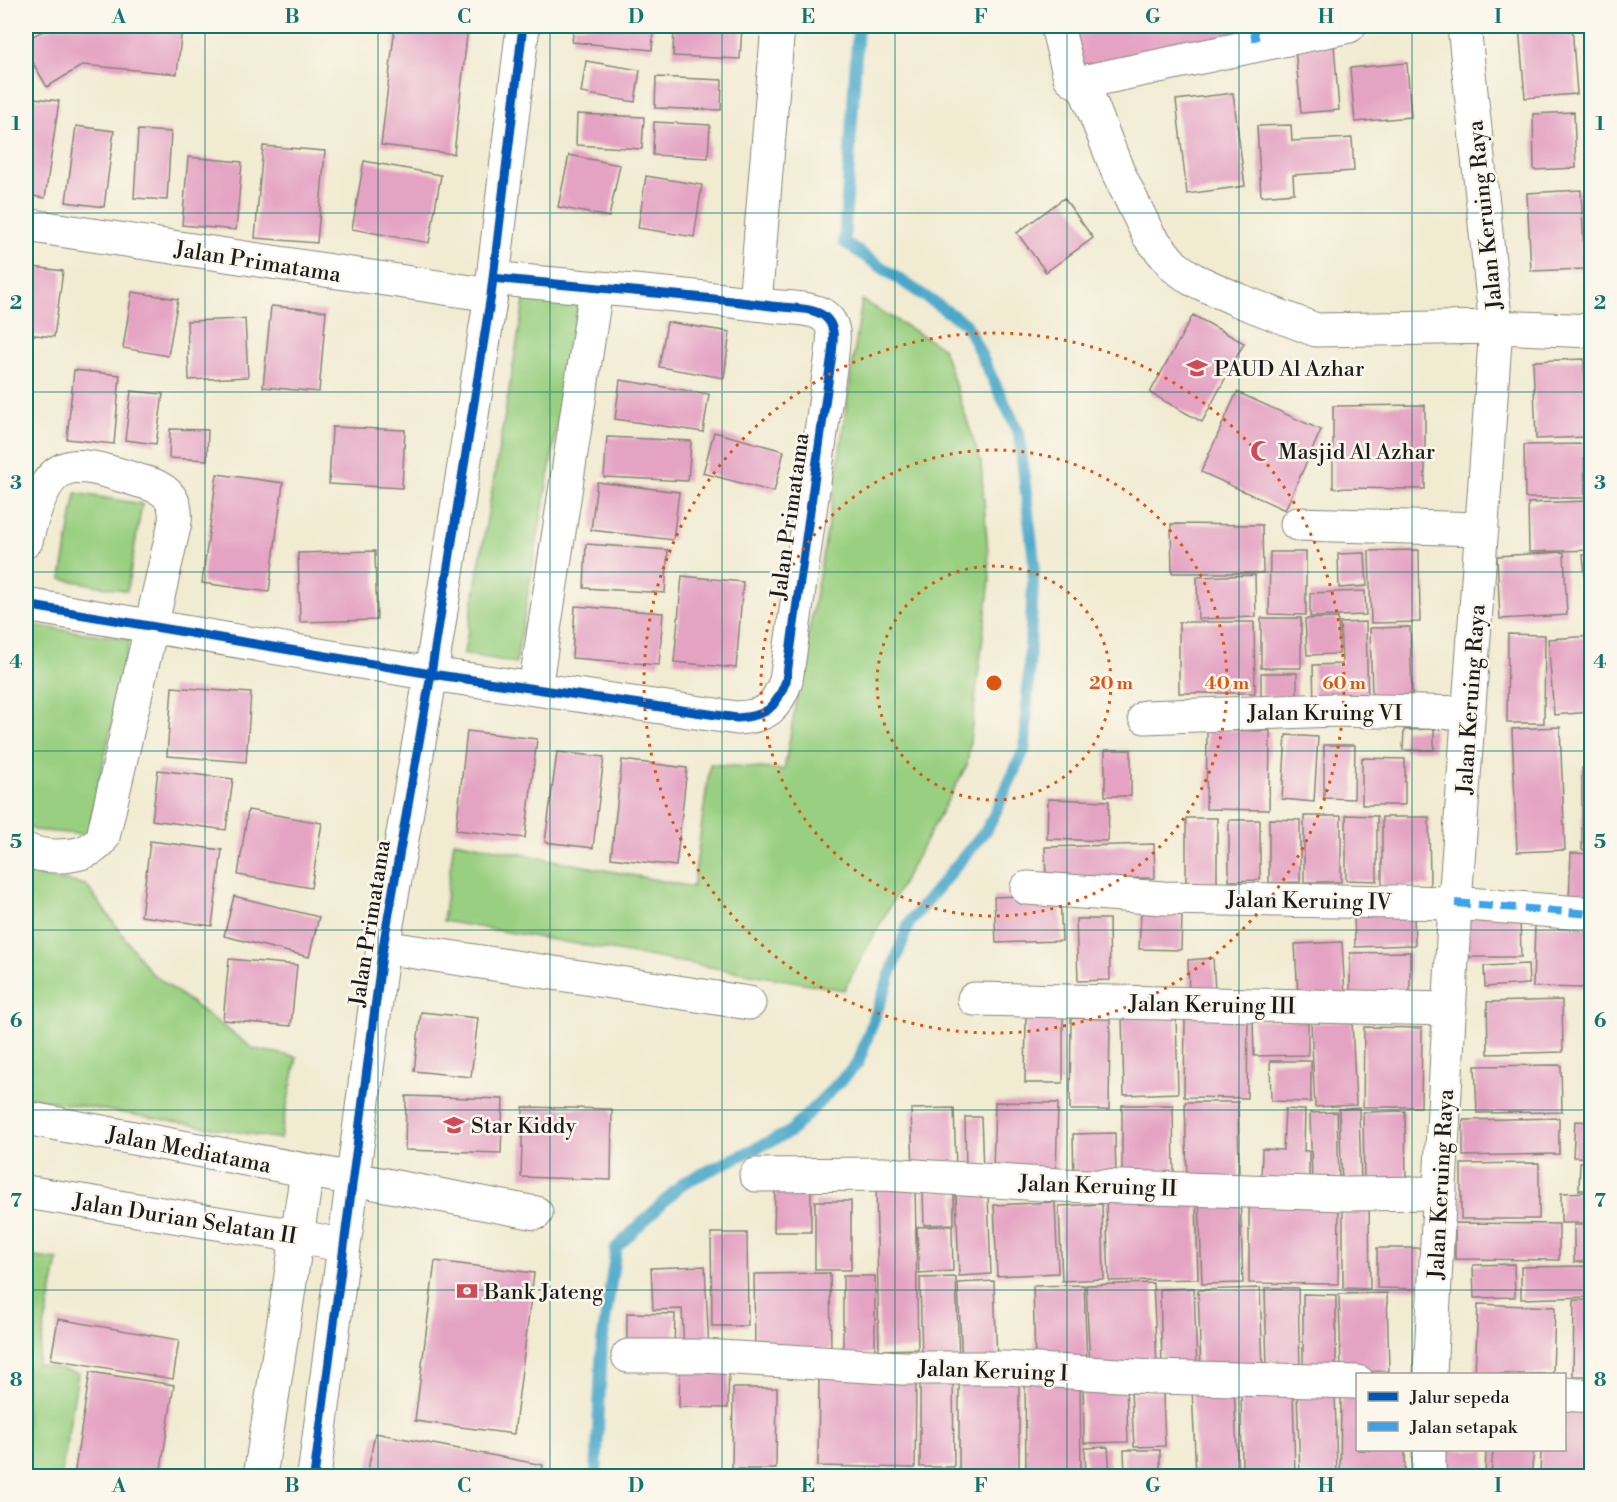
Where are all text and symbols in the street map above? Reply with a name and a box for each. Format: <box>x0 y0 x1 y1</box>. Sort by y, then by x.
text: A <box>111 5 127 30</box>
text: B <box>284 5 300 30</box>
text: C <box>457 5 471 30</box>
text: D <box>628 5 644 30</box>
text: E <box>801 5 815 30</box>
text: F <box>974 5 988 30</box>
text: G <box>1145 5 1161 30</box>
text: H <box>1318 5 1335 30</box>
text: I <box>1494 5 1502 30</box>
text: 1 <box>11 112 21 137</box>
text: 1 <box>1595 112 1605 137</box>
street label: Jalan Keruing Raya <box>1462 118 1509 312</box>
street label: Jalan Primatama <box>172 236 344 289</box>
text: 2 <box>10 291 22 316</box>
text: 2 <box>1594 291 1606 316</box>
school or university icon: PAUD Al Azhar <box>1185 356 1209 380</box>
place label: PAUD Al Azhar <box>1214 356 1364 383</box>
street label: Jalan Primatama <box>765 430 816 602</box>
mosque icon: Masjid Al Azhar <box>1249 439 1273 463</box>
place label: Masjid Al Azhar <box>1278 439 1435 466</box>
text: 3 <box>10 471 22 496</box>
text: 3 <box>1594 471 1606 496</box>
street label: Jalan Keruing Raya <box>1451 602 1492 796</box>
text: 4 <box>9 650 23 675</box>
text: 4 <box>1593 650 1607 675</box>
text: 20 m <box>1089 672 1133 695</box>
text: 40 m <box>1205 672 1250 695</box>
text: 60 m <box>1322 672 1366 695</box>
centre of rings <box>984 673 1004 693</box>
street label: Jalan Kruing VI <box>1247 700 1403 727</box>
text: 5 <box>10 830 22 855</box>
text: 5 <box>1594 830 1606 855</box>
street label: Jalan Primatama <box>344 837 397 1009</box>
street label: Jalan Keruing IV <box>1225 887 1392 916</box>
street label: Jalan Keruing III <box>1127 991 1296 1020</box>
text: 6 <box>10 1009 23 1034</box>
text: 6 <box>1594 1009 1607 1034</box>
street label: Jalan Keruing Raya <box>1423 1088 1460 1281</box>
school or university icon: Star Kiddy <box>442 1113 466 1137</box>
place label: Star Kiddy <box>471 1113 576 1140</box>
street label: Jalan Mediatama <box>103 1121 274 1180</box>
street label: Jalan Keruing II <box>1017 1170 1178 1203</box>
street label: Jalan Durian Selatan II <box>70 1188 299 1251</box>
text: 7 <box>10 1189 22 1214</box>
text: 7 <box>1594 1189 1606 1214</box>
bank icon: Bank Jateng <box>455 1279 479 1303</box>
place label: Bank Jateng <box>483 1279 604 1306</box>
street label: Jalan Keruing I <box>916 1355 1069 1388</box>
text: 8 <box>10 1368 23 1393</box>
text: 8 <box>1594 1368 1607 1393</box>
legend <box>1356 1373 1566 1451</box>
text: Jalur sepeda <box>1409 1386 1511 1409</box>
text: Jalan setapak <box>1409 1416 1519 1439</box>
text: A <box>111 1474 127 1499</box>
text: B <box>284 1474 300 1499</box>
text: C <box>457 1474 471 1499</box>
text: D <box>628 1474 644 1499</box>
text: E <box>801 1474 815 1499</box>
text: F <box>974 1474 988 1499</box>
text: G <box>1145 1474 1161 1499</box>
text: H <box>1318 1474 1335 1499</box>
text: I <box>1494 1474 1502 1499</box>

